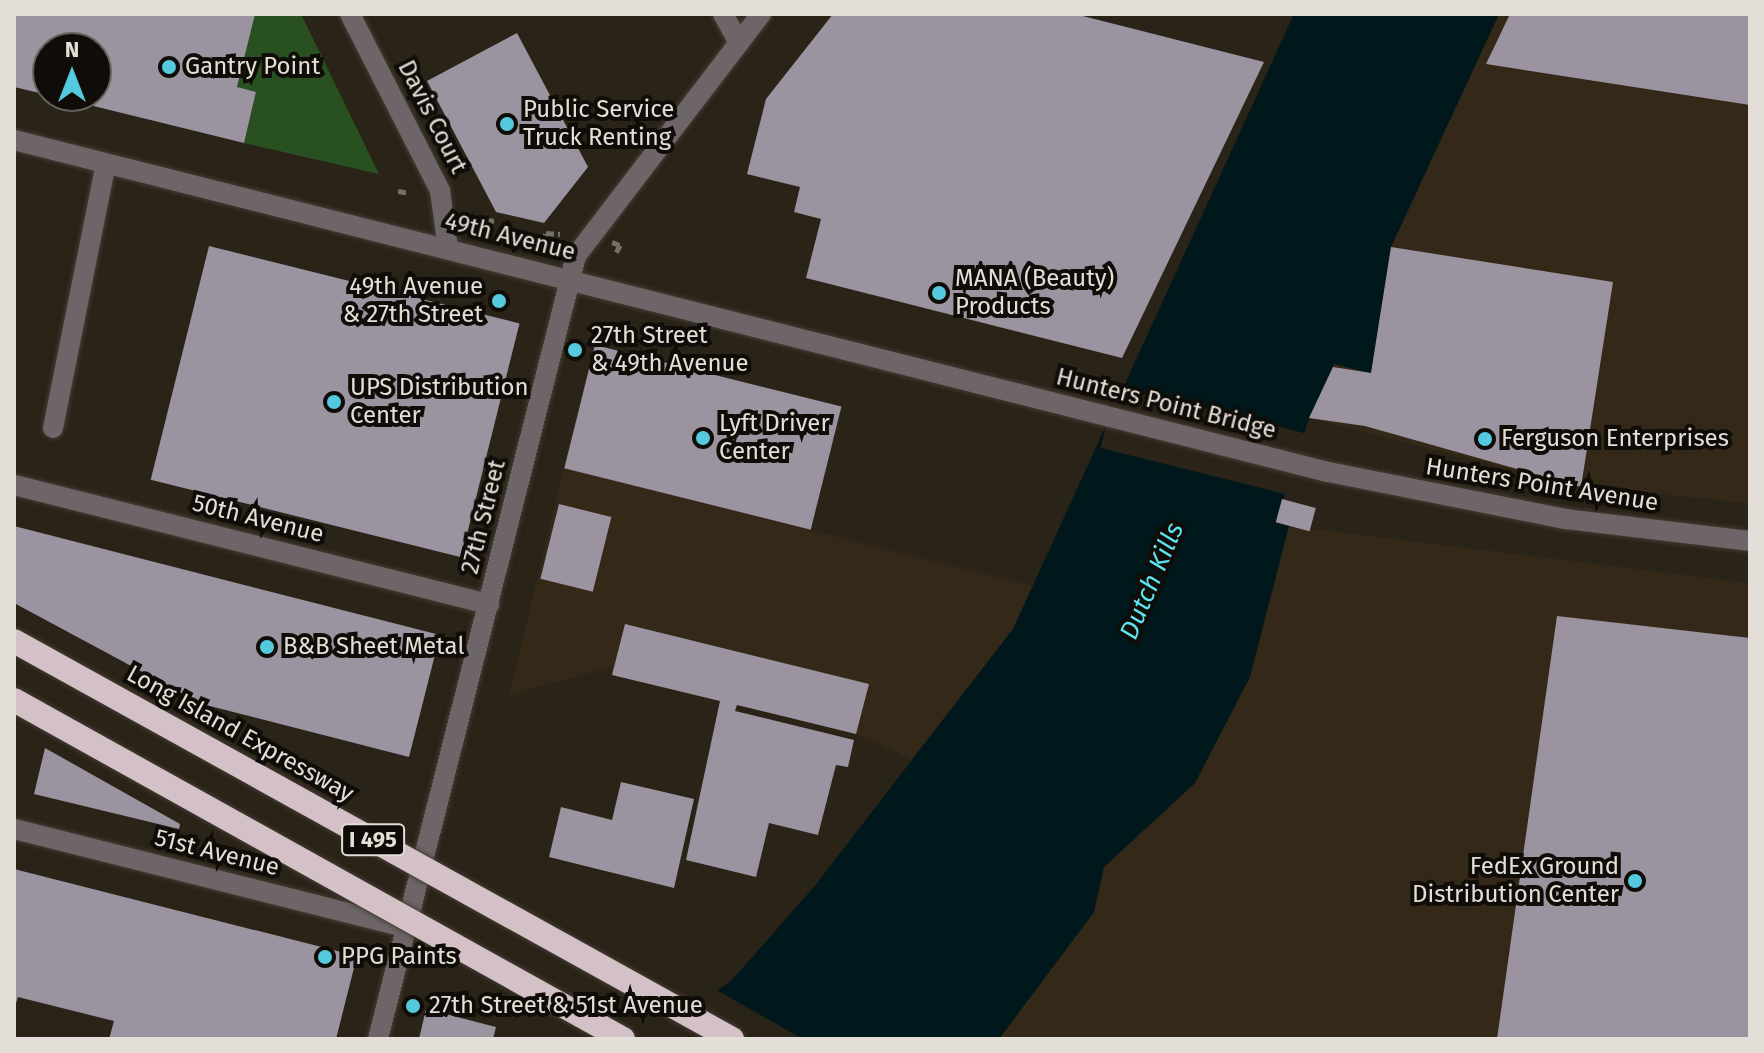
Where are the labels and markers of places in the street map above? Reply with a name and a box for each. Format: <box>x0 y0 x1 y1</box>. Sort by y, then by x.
place label: Gantry Point <box>185 53 320 81</box>
marker: Gantry Point <box>160 58 178 76</box>
place label: Public Service Truck Renting <box>523 96 674 152</box>
marker: Public Service Truck Renting <box>498 115 516 133</box>
place label: MANA (Beauty) Products <box>955 265 1114 321</box>
place label: 49th Avenue & 27th Street <box>343 273 483 329</box>
marker: MANA (Beauty) Products <box>930 284 948 302</box>
marker: 49th Avenue & 27th Street <box>490 292 508 310</box>
place label: 27th Street & 49th Avenue <box>591 322 748 378</box>
marker: 27th Street & 49th Avenue <box>566 341 584 359</box>
place label: UPS Distribution Center <box>350 374 529 430</box>
marker: UPS Distribution Center <box>325 393 343 411</box>
place label: Lyft Driver Center <box>719 410 830 466</box>
place label: Ferguson Enterprises <box>1501 425 1729 453</box>
marker: Lyft Driver Center <box>694 429 712 447</box>
marker: Ferguson Enterprises <box>1476 430 1494 448</box>
place label: B&B Sheet Metal <box>283 633 464 661</box>
marker: B&B Sheet Metal <box>258 638 276 656</box>
place label: FedEx Ground Distribution Center <box>1412 853 1619 909</box>
marker: FedEx Ground Distribution Center <box>1626 872 1644 890</box>
place label: PPG Paints <box>341 943 457 971</box>
marker: PPG Paints <box>316 948 334 966</box>
place label: 27th Street & 51st Avenue <box>429 992 703 1020</box>
marker: 27th Street & 51st Avenue <box>404 997 422 1015</box>

